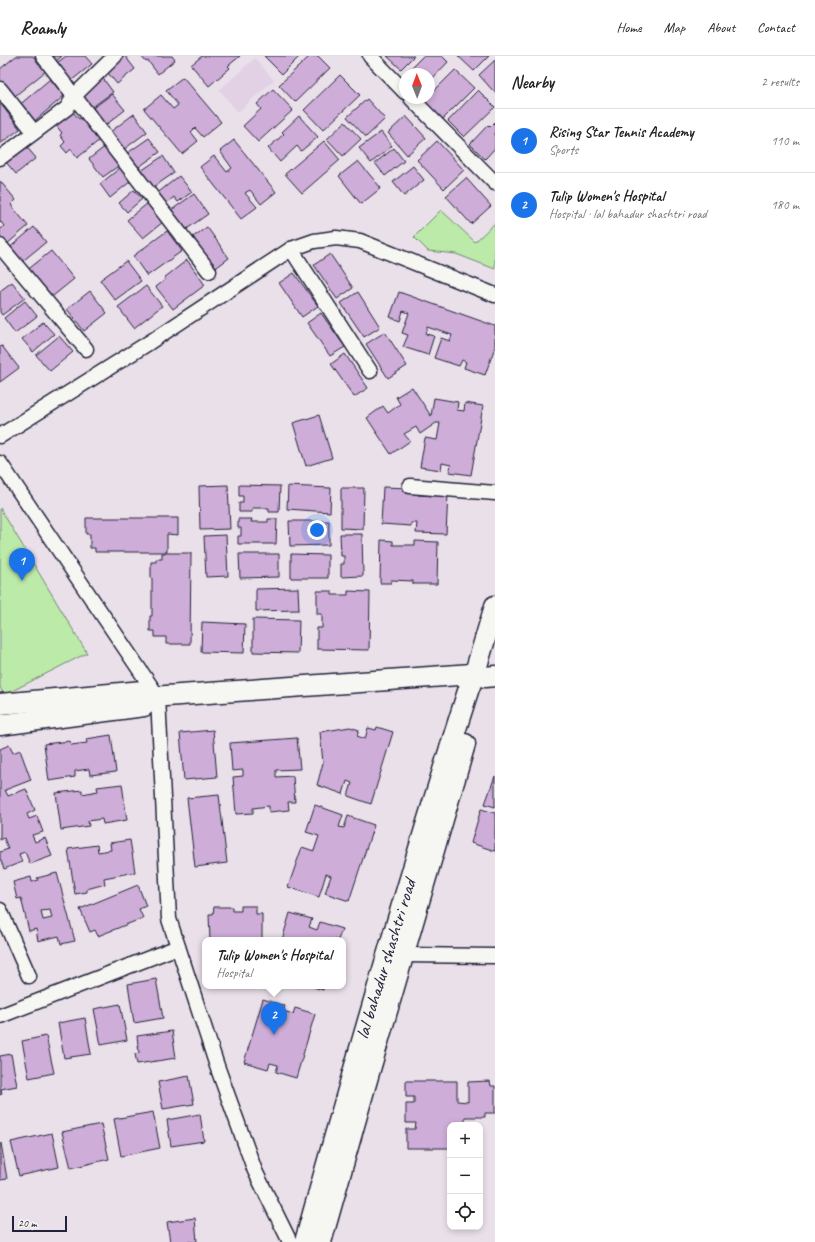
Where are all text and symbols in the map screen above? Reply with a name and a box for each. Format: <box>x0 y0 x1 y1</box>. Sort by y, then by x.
text: Roamly <box>20 16 66 40</box>
text: Home <box>616 19 642 36</box>
text: Map <box>664 19 685 36</box>
text: About <box>707 19 735 36</box>
text: Contact <box>757 19 795 36</box>
north arrow <box>399 68 435 104</box>
text: Nearby <box>511 72 554 93</box>
text: 2 results <box>761 74 799 90</box>
text: Rising Star Tennis Academy <box>549 123 694 142</box>
text: 1 <box>521 133 527 149</box>
text: 110 m <box>771 133 799 149</box>
text: Sports <box>549 142 578 158</box>
text: Tulip Women's Hospital <box>549 187 664 206</box>
text: 2 <box>521 197 527 213</box>
text: 180 m <box>771 197 799 213</box>
text: Hospital · lal bahadur shashtri road <box>549 206 707 222</box>
your location <box>307 520 327 540</box>
pin: 1 <box>9 548 35 581</box>
street label: lal bahadur shashtri road <box>350 873 423 1042</box>
popup <box>202 937 346 989</box>
text: Tulip Women's Hospital <box>216 946 332 965</box>
text: Hospital <box>216 965 252 981</box>
pin: 2 <box>261 1002 287 1035</box>
map controls <box>447 1122 483 1230</box>
button: + <box>447 1122 483 1158</box>
button: − <box>447 1158 483 1194</box>
button: locate <box>447 1194 483 1230</box>
scale bar <box>12 1214 67 1233</box>
text: 20 m <box>18 1216 37 1230</box>

